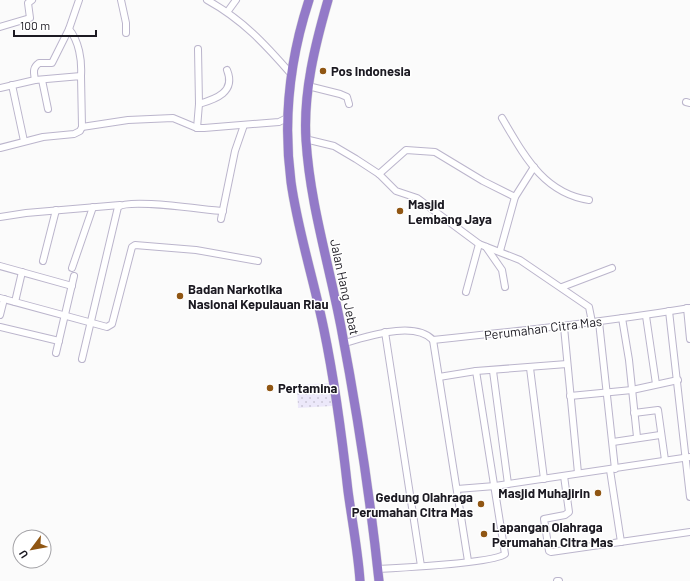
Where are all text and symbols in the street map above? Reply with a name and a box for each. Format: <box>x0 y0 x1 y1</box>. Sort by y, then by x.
scale bar <box>14 12 96 38</box>
text: 100 m <box>20 18 50 32</box>
place label: Pos Indonesia <box>331 63 411 79</box>
marker: Pos Indonesia <box>318 66 328 76</box>
place label: Masjid Lembang Jaya <box>408 196 492 227</box>
marker: Masjid Lembang Jaya <box>395 206 405 216</box>
street label: Jalan Hang Jebat <box>327 237 363 337</box>
place label: Badan Narkotika Nasional Kepulauan Riau <box>188 281 329 312</box>
marker: Badan Narkotika Nasional Kepulauan Riau <box>175 291 185 301</box>
street label: Perumahan Citra Mas <box>483 313 603 343</box>
place label: Pertamina <box>278 380 338 396</box>
marker: Pertamina <box>265 383 275 393</box>
place label: Masjid Muhajirin <box>498 485 590 501</box>
marker: Masjid Muhajirin <box>593 488 603 498</box>
place label: Gedung Olahraga Perumahan Citra Mas <box>352 489 473 520</box>
marker: Gedung Olahraga Perumahan Citra Mas <box>476 499 486 509</box>
place label: Lapangan Olahraga Perumahan Citra Mas <box>492 519 614 550</box>
north arrow <box>12 529 52 569</box>
marker: Lapangan Olahraga Perumahan Citra Mas <box>479 529 489 539</box>
text: U <box>16 548 30 561</box>

